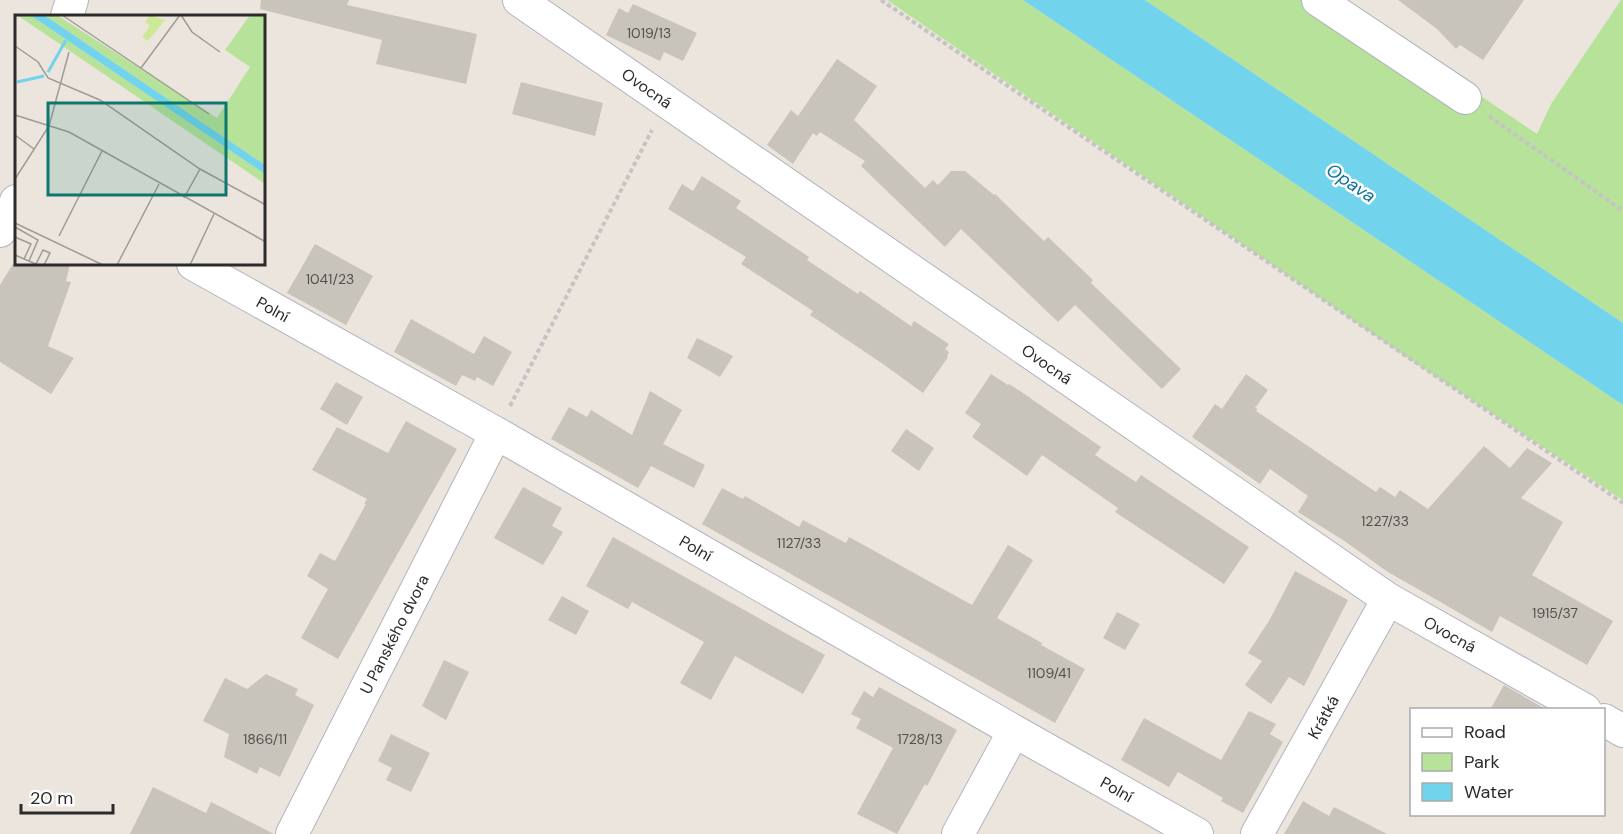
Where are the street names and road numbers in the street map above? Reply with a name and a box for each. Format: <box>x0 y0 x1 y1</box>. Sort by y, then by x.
street label: Ovocná <box>617 63 676 113</box>
street label: Polní <box>253 292 293 327</box>
street label: Ovocná <box>1017 339 1076 389</box>
street label: Polní <box>676 531 716 566</box>
street label: U Panského dvora <box>355 571 434 697</box>
street label: Ovocná <box>1420 611 1480 657</box>
street label: Krátká <box>1303 692 1344 743</box>
street label: Polní <box>1097 772 1137 807</box>

